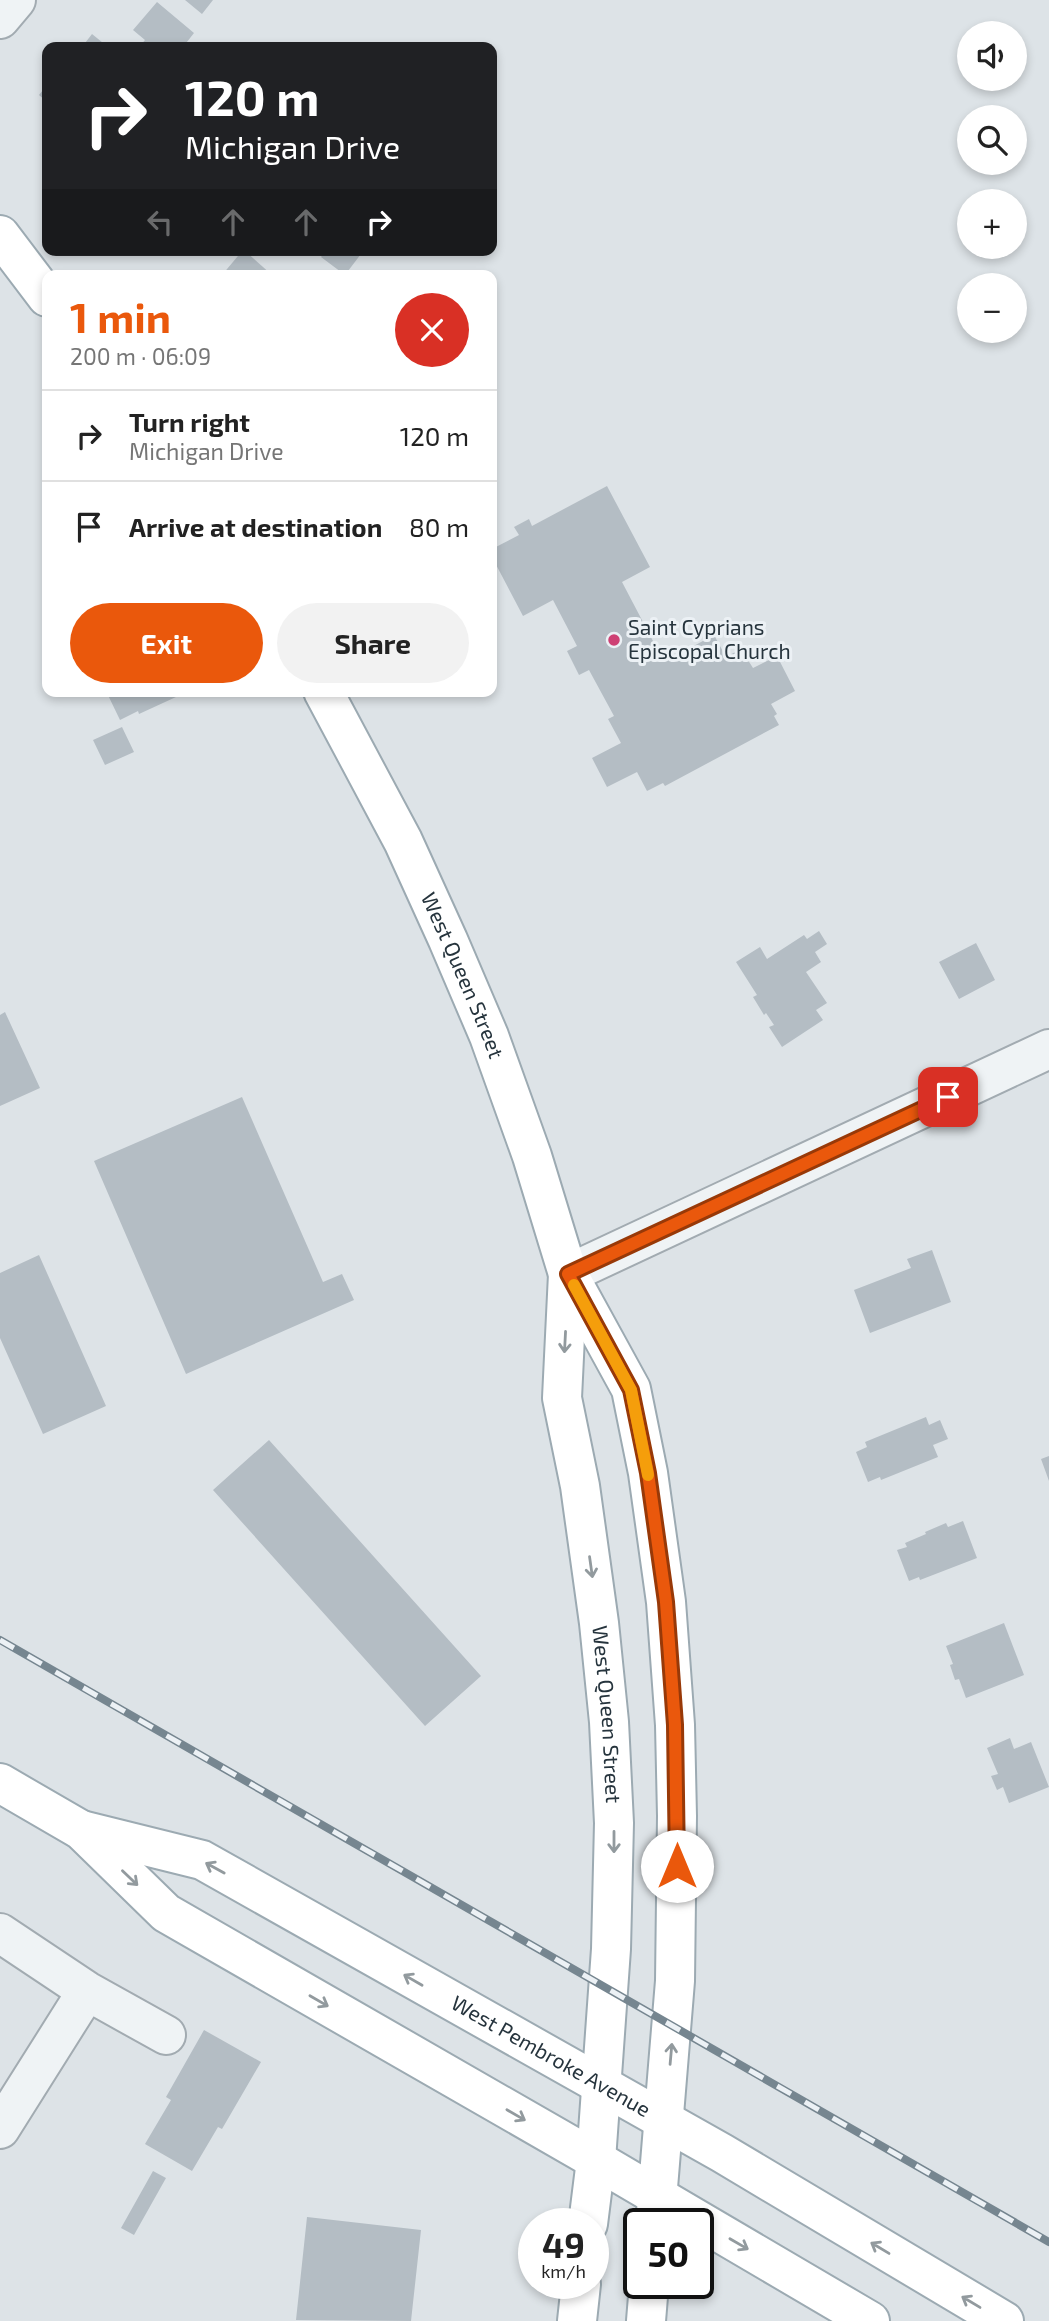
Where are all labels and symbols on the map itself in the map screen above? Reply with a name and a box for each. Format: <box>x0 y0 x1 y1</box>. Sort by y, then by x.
place label: Saint Cyprians Episcopal Church <box>628 614 791 663</box>
marker: Saint Cyprians Episcopal Church <box>606 632 622 648</box>
street label: West Queen Street <box>417 888 510 1061</box>
pin <box>918 1067 978 1127</box>
one-way arrow <box>558 1330 571 1353</box>
one-way arrow <box>585 1555 598 1578</box>
street label: West Queen Street <box>588 1624 627 1804</box>
position arrow <box>640 1829 714 1903</box>
one-way arrow <box>607 1830 621 1853</box>
one-way arrow <box>206 1861 226 1875</box>
one-way arrow <box>121 1869 138 1886</box>
one-way arrow <box>404 1973 424 1987</box>
street label: West Pembroke Avenue <box>448 1989 655 2121</box>
one-way arrow <box>309 1994 329 2008</box>
one-way arrow <box>665 2043 678 2066</box>
one-way arrow <box>506 2108 526 2122</box>
speed limit sign: 50 <box>623 2208 714 2299</box>
one-way arrow <box>728 2238 749 2251</box>
one-way arrow <box>871 2240 891 2254</box>
one-way arrow <box>962 2295 982 2309</box>

